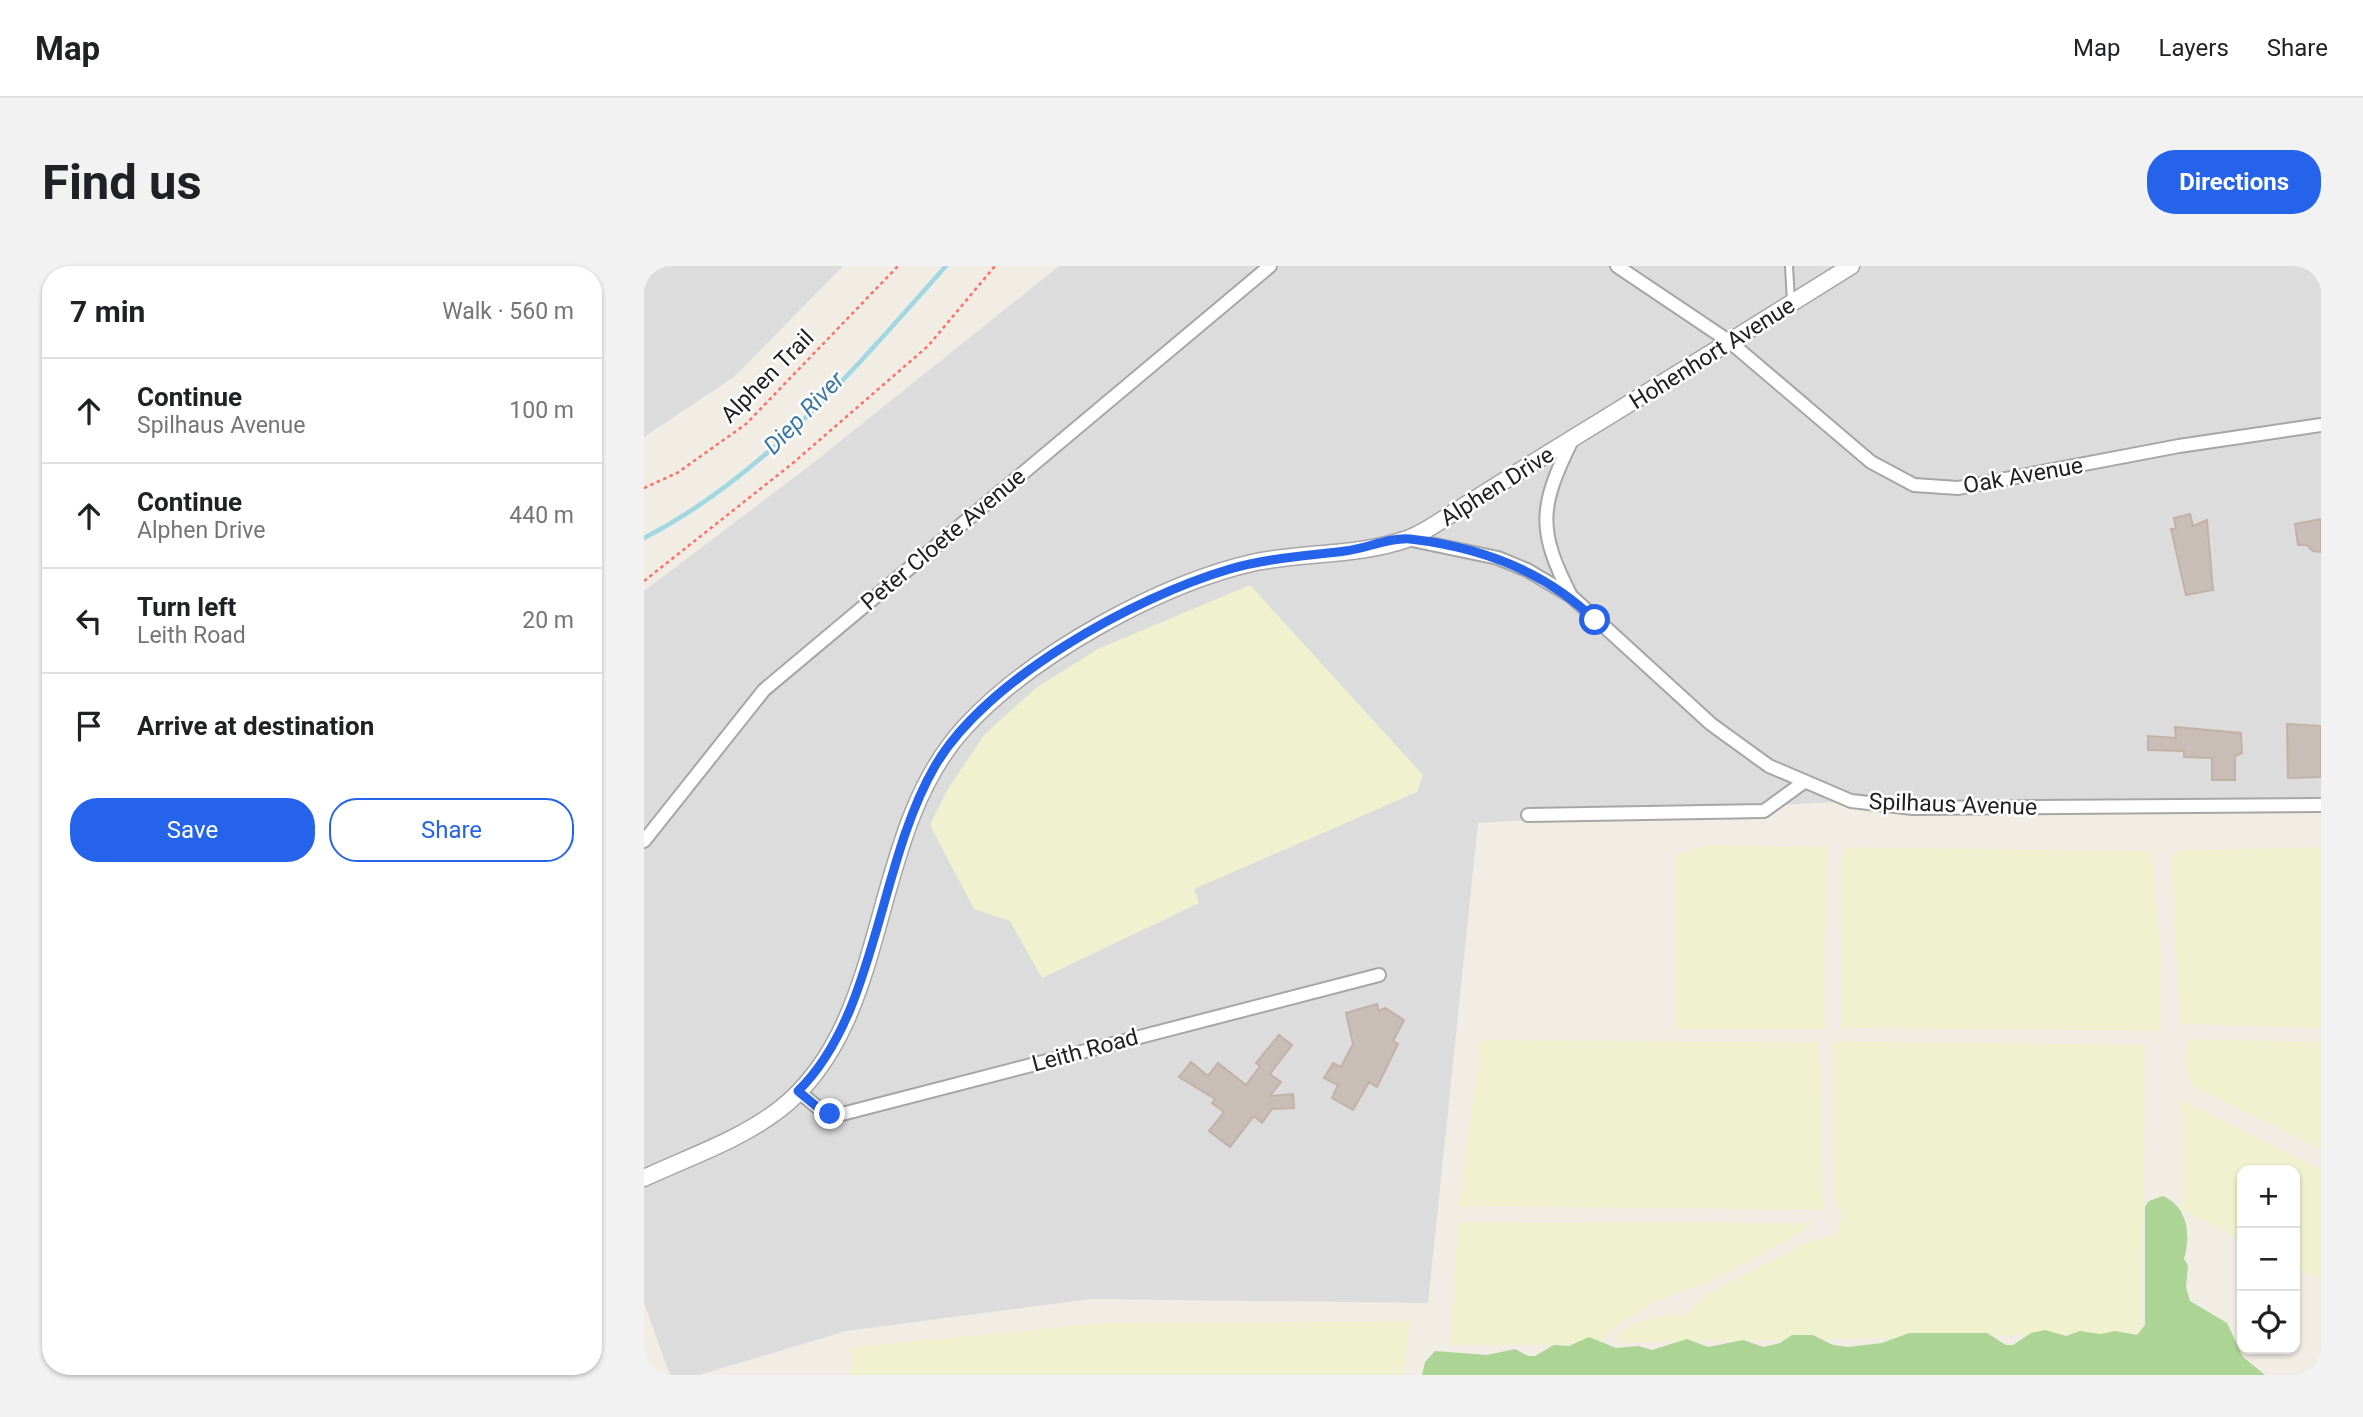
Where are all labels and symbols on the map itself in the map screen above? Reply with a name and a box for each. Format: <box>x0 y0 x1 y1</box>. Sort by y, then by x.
street label: Hohenhort Avenue <box>1625 292 1800 415</box>
street label: Alphen Trail <box>715 324 819 428</box>
water label: Diep River <box>758 365 851 460</box>
street label: Alphen Drive <box>1436 441 1559 532</box>
street label: Oak Avenue <box>1961 452 2085 499</box>
street label: Peter Cloete Avenue <box>856 463 1031 616</box>
route start <box>1579 604 1610 635</box>
street label: Spilhaus Avenue <box>1868 788 2038 821</box>
street label: Leith Road <box>1029 1023 1141 1078</box>
route end <box>814 1098 845 1129</box>

